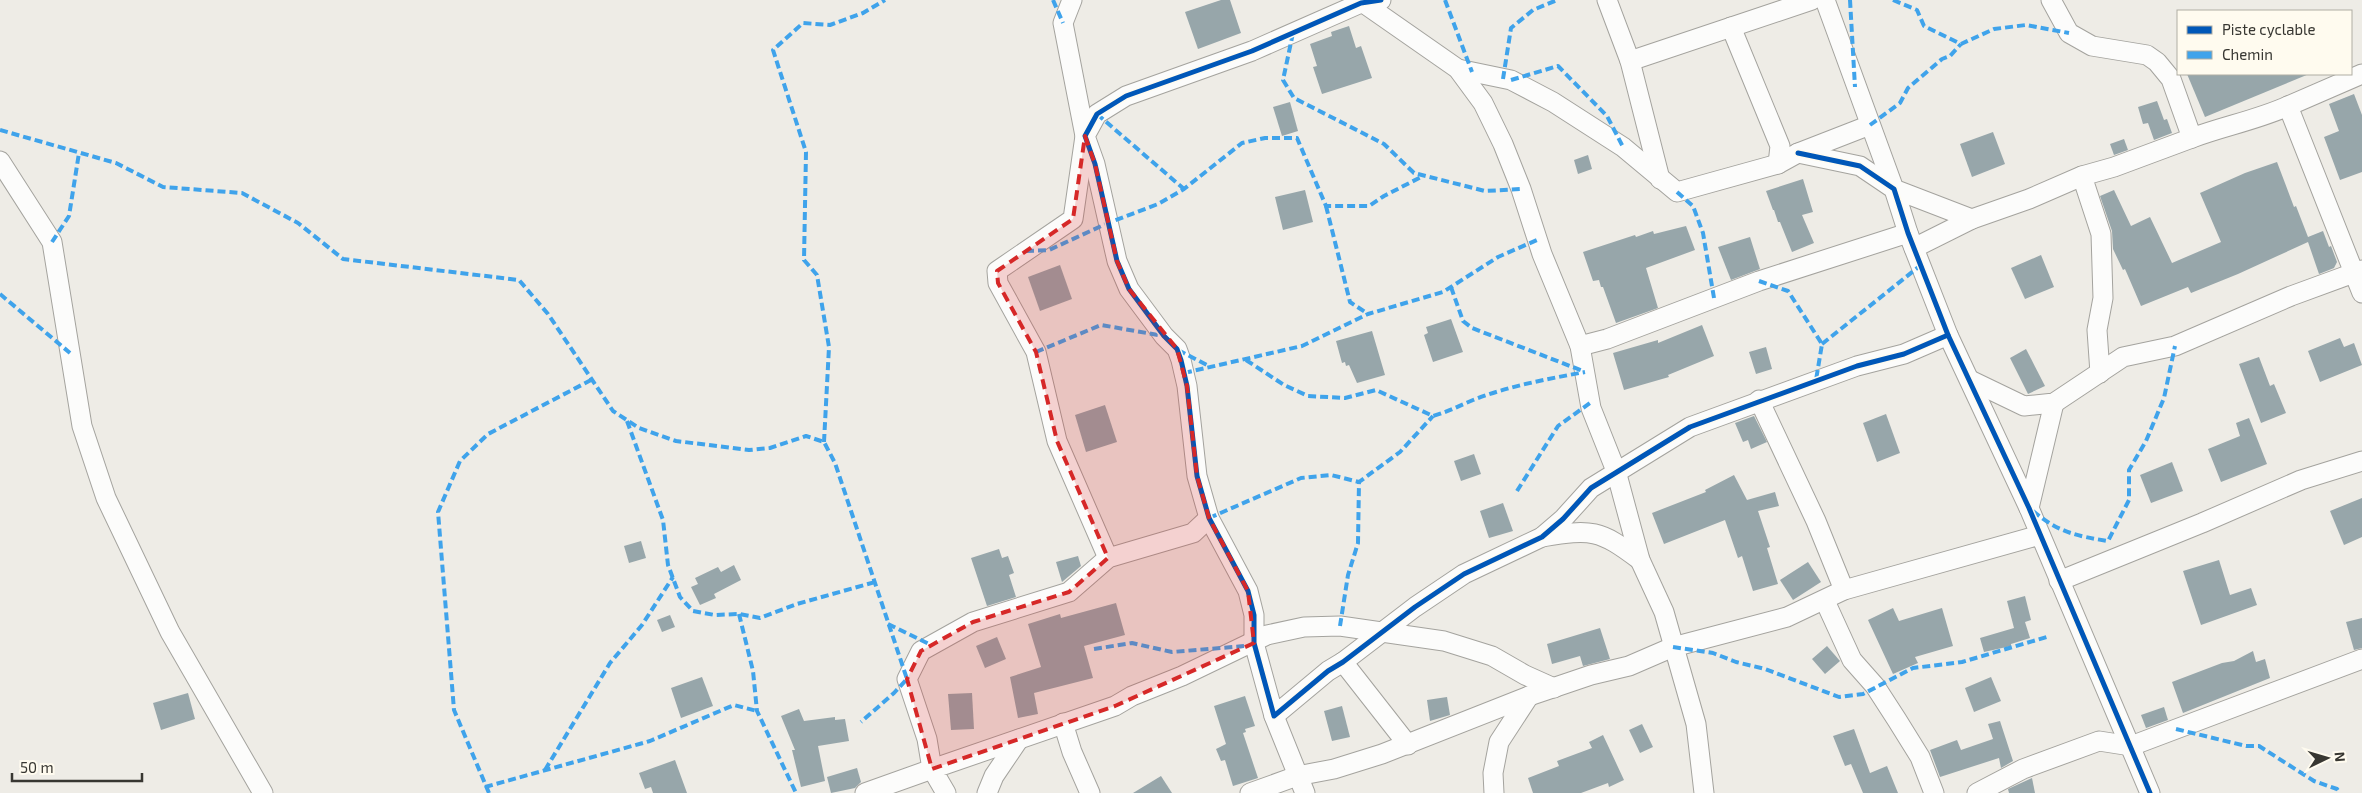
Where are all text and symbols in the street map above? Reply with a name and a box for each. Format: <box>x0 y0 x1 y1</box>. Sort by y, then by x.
legend <box>2177 10 2352 75</box>
text: Piste cyclable <box>2222 20 2316 38</box>
text: Chemin <box>2222 45 2273 63</box>
north arrow <box>2302 733 2352 783</box>
scale bar <box>12 750 142 782</box>
text: N <box>2332 751 2349 763</box>
text: 50 m <box>20 758 54 776</box>

